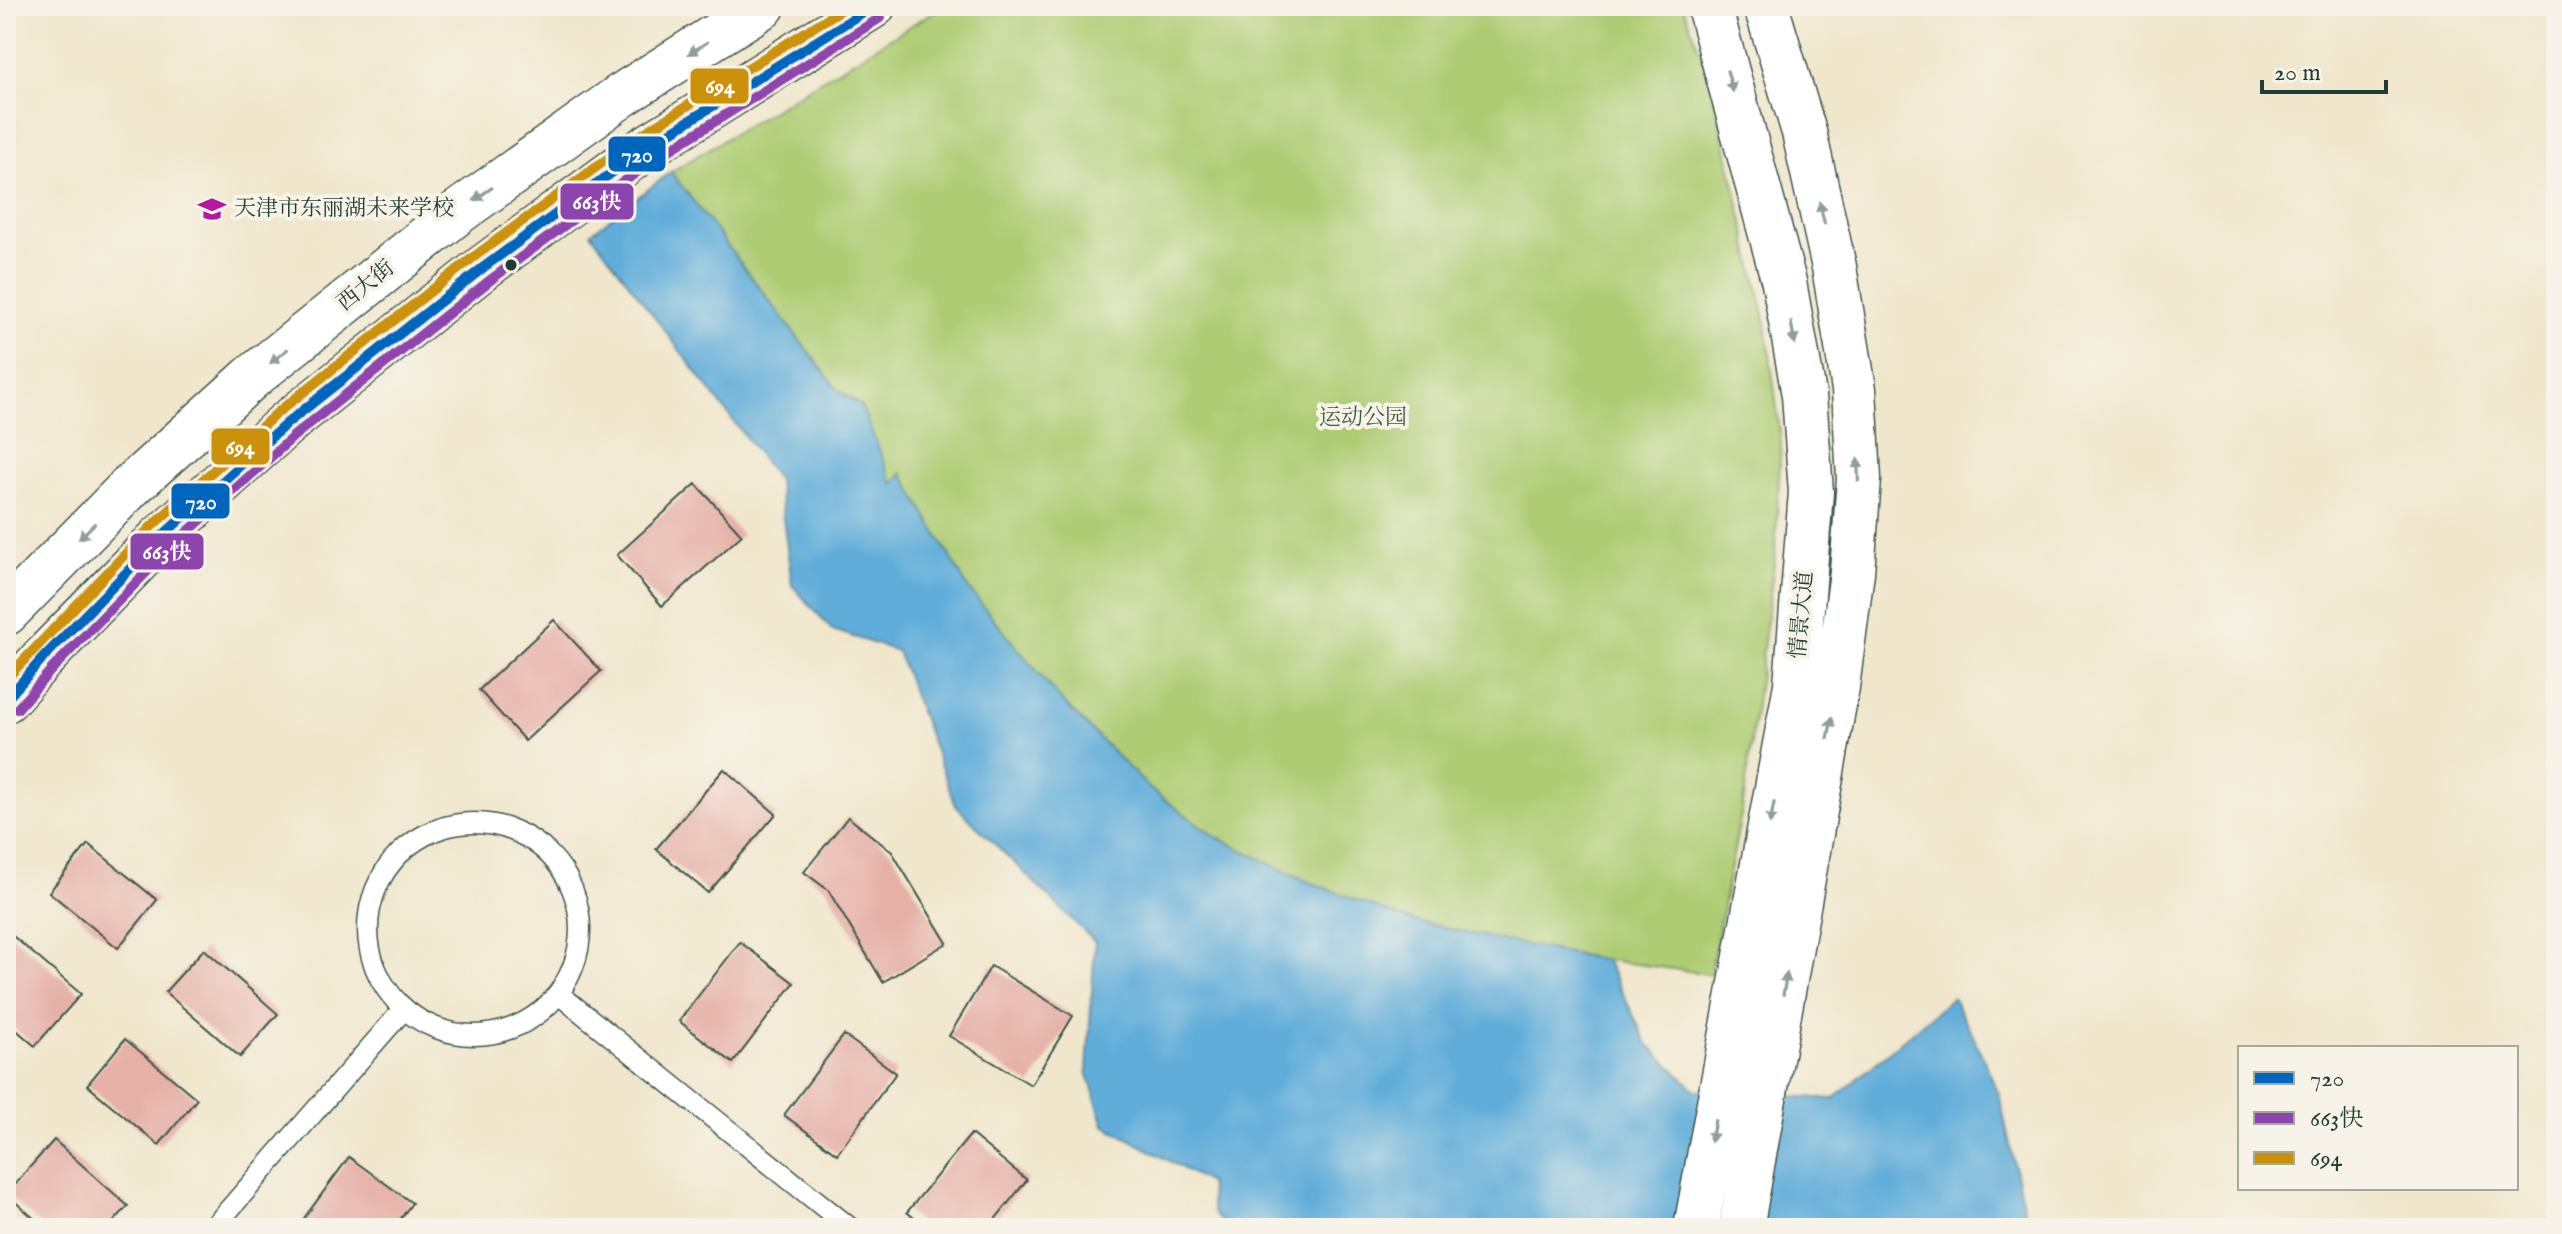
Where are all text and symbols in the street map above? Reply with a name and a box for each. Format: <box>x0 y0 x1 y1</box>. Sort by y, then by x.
one-way arrow <box>687 40 708 55</box>
scale bar <box>2262 44 2386 94</box>
text: 20 m <box>2274 58 2321 89</box>
line badge: 694 <box>689 67 750 105</box>
one-way arrow <box>1724 69 1736 94</box>
text: 694 <box>705 73 736 101</box>
line badge: 720 <box>607 135 667 173</box>
text: 720 <box>621 142 653 170</box>
line badge: 663快 <box>559 182 635 221</box>
one-way arrow <box>472 186 493 201</box>
text: 663快 <box>573 189 621 217</box>
school or university icon: 天津市东丽湖未来学校 <box>197 194 227 224</box>
place label: 天津市东丽湖未来学校 <box>234 195 454 223</box>
one-way arrow <box>1815 200 1828 225</box>
street label: 西大街 <box>332 254 400 318</box>
unlabelled marker <box>503 257 519 273</box>
one-way arrow <box>1787 321 1799 346</box>
one-way arrow <box>269 347 289 364</box>
park label: 运动公园 <box>1319 404 1407 432</box>
line badge: 694 <box>210 427 271 466</box>
text: 694 <box>225 434 256 462</box>
one-way arrow <box>1852 457 1864 482</box>
line badge: 720 <box>170 482 231 520</box>
text: 720 <box>185 489 217 517</box>
one-way arrow <box>78 521 97 540</box>
line badge: 663快 <box>129 532 205 571</box>
text: 663快 <box>143 539 191 567</box>
street label: 情景大道 <box>1784 570 1820 660</box>
one-way arrow <box>1825 715 1837 740</box>
one-way arrow <box>1765 801 1777 826</box>
one-way arrow <box>1780 971 1792 996</box>
legend <box>2238 1046 2518 1190</box>
text: 720 <box>2310 1064 2344 1095</box>
text: 663快 <box>2310 1104 2363 1135</box>
one-way arrow <box>1707 1119 1719 1144</box>
text: 694 <box>2310 1144 2342 1175</box>

